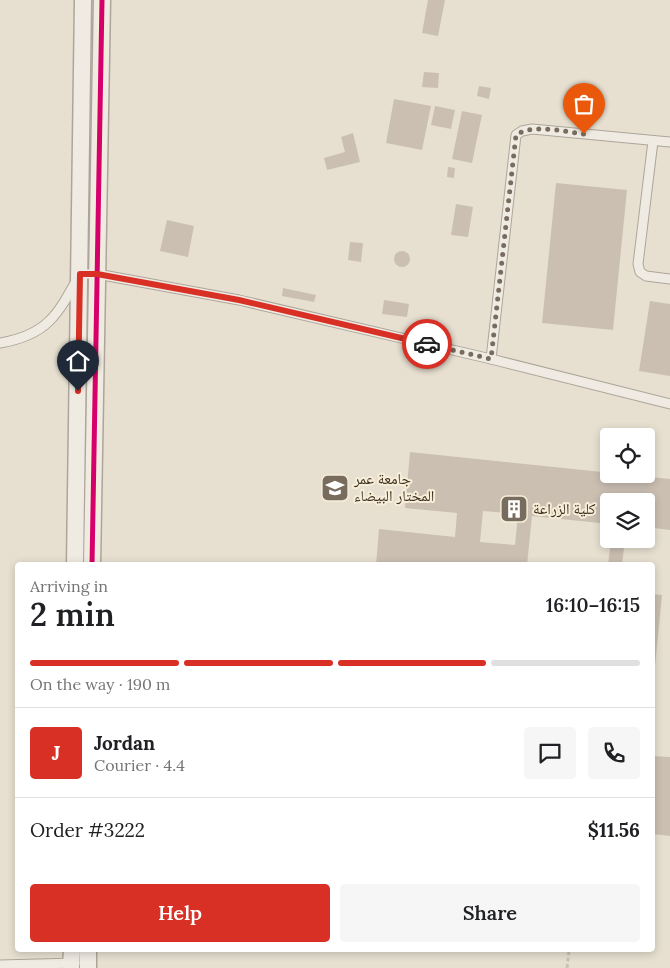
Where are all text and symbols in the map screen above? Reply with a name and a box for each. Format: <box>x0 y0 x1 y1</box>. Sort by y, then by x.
pin <box>563 83 605 134</box>
icon: bag <box>570 90 598 118</box>
courier <box>402 319 452 369</box>
icon: car <box>413 330 441 358</box>
pin <box>57 340 99 391</box>
icon: home <box>64 347 92 375</box>
map controls <box>600 428 655 548</box>
button: locate <box>600 428 655 483</box>
place label: جامعة عمر المختار البيضاء <box>353 469 434 505</box>
school or university icon: جامعة عمر المختار البيضاء <box>320 473 350 503</box>
button: layers <box>600 493 655 548</box>
building icon: كلية الزراعة <box>499 494 529 524</box>
place label: كلية الزراعة <box>533 499 596 518</box>
text: Arriving in <box>30 576 108 596</box>
text: 16:10–16:15 <box>546 593 640 617</box>
text: 2 min <box>30 594 115 635</box>
text: On the way · 190 m <box>30 674 170 694</box>
button: chat <box>524 727 576 779</box>
button: phone <box>588 727 640 779</box>
text: Jordan <box>94 731 155 755</box>
text: J <box>52 741 60 765</box>
text: Courier · 4.4 <box>94 755 185 775</box>
text: Order #3222 <box>30 818 145 842</box>
text: $11.56 <box>588 818 640 842</box>
button: Help <box>30 884 330 942</box>
button: Share <box>340 884 640 942</box>

